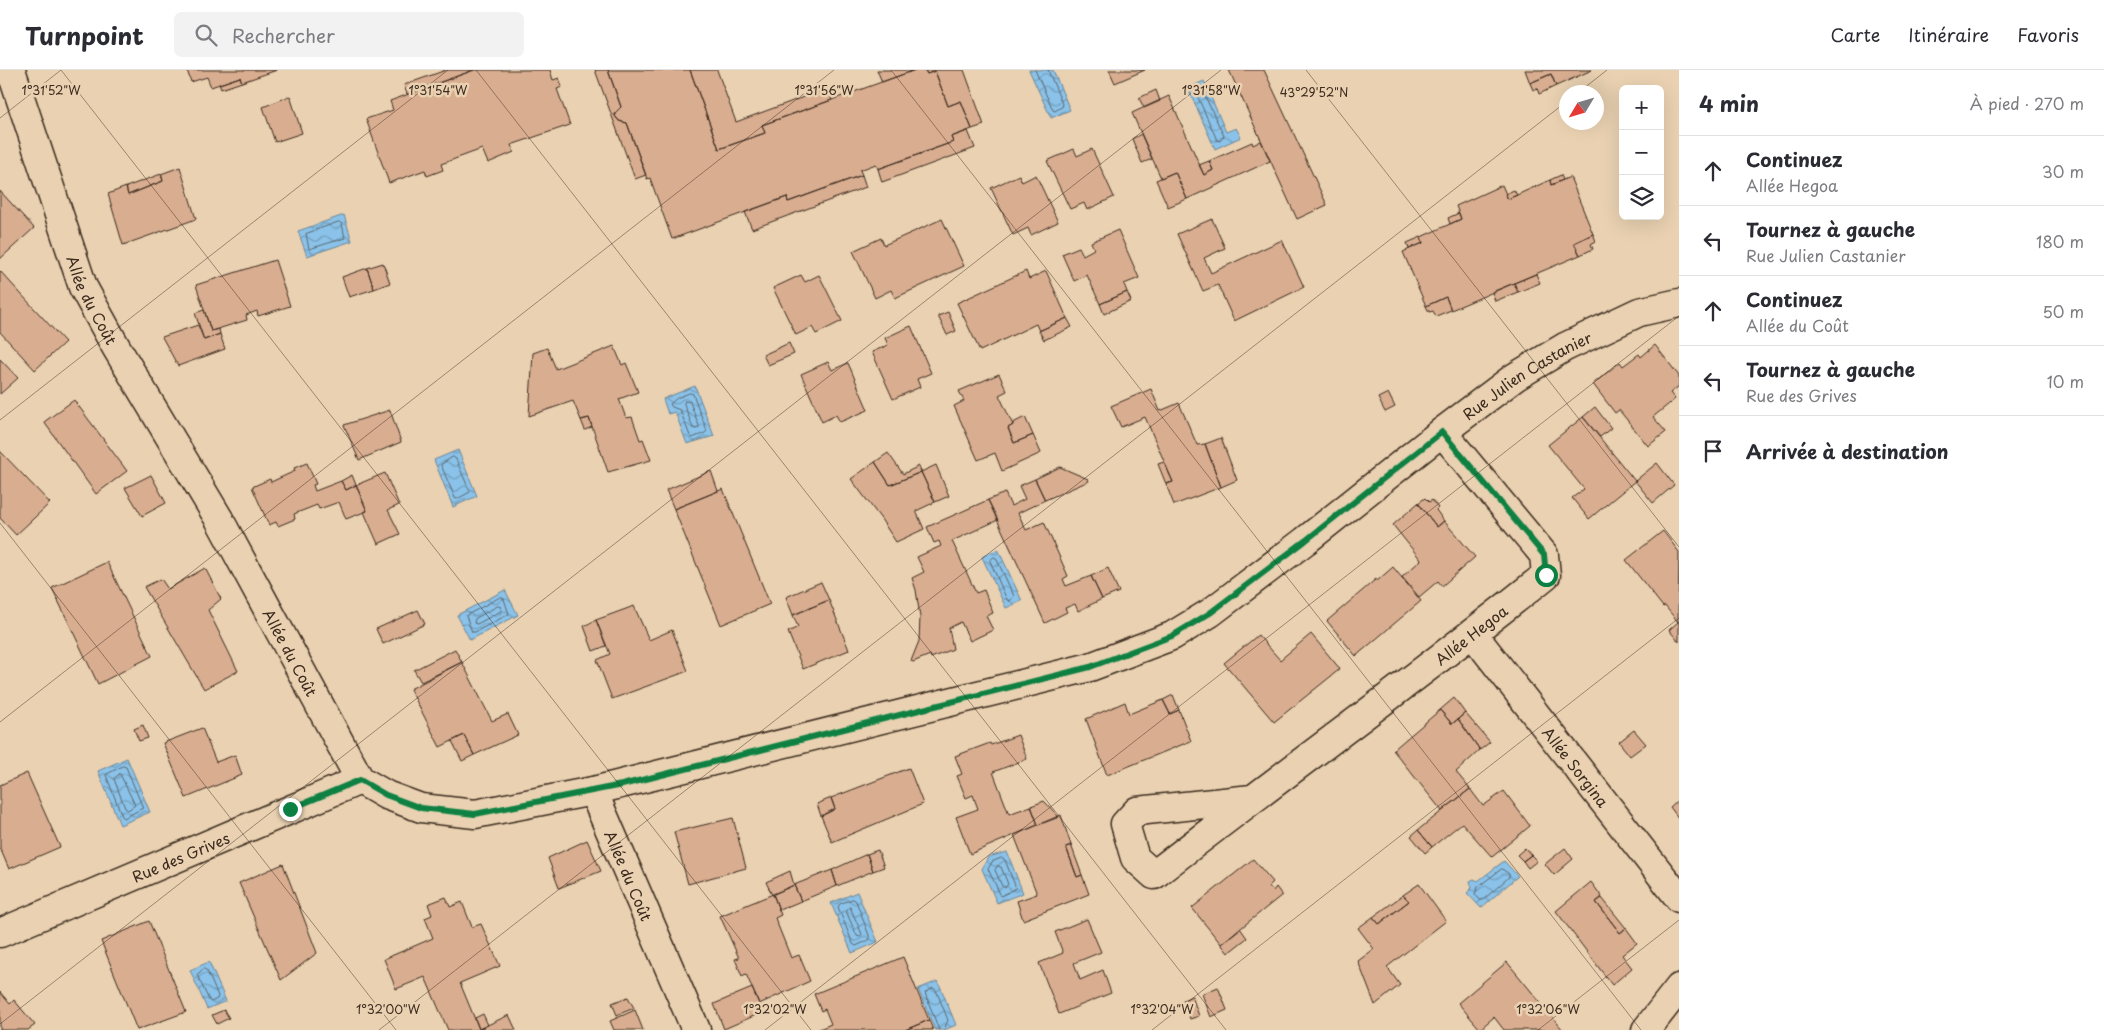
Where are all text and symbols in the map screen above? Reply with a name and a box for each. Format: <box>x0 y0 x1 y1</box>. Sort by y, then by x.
search box <box>174 12 524 57</box>
text: Turnpoint <box>25 17 144 53</box>
icon: search <box>192 21 220 49</box>
text: Rechercher <box>232 21 335 49</box>
text: Carte <box>1830 21 1880 48</box>
text: Itinéraire <box>1908 21 1989 48</box>
text: Favoris <box>2017 21 2079 48</box>
text: 1°31'52"W <box>22 81 81 99</box>
text: 1°31'54"W <box>409 81 468 99</box>
text: 1°31'56"W <box>794 81 854 99</box>
text: 1°31'58"W <box>1182 81 1241 99</box>
text: 43°29'52"N <box>1280 83 1348 101</box>
north arrow <box>1559 85 1604 130</box>
map controls <box>1619 85 1664 220</box>
button: + <box>1619 85 1664 130</box>
text: 4 min <box>1699 87 1759 119</box>
text: À pied · 270 m <box>1970 91 2084 115</box>
button: − <box>1619 130 1664 175</box>
text: Continuez <box>1746 145 1843 173</box>
icon: ahead <box>1699 157 1727 185</box>
text: 30 m <box>2042 159 2084 183</box>
text: Allée Hegoa <box>1746 173 1838 197</box>
button: layers <box>1619 175 1664 220</box>
text: Tournez à gauche <box>1746 215 1915 243</box>
icon: left <box>1699 227 1727 255</box>
text: 180 m <box>2036 229 2084 253</box>
text: Rue Julien Castanier <box>1746 243 1906 267</box>
street label: Allée du Coût <box>62 252 124 348</box>
text: Continuez <box>1746 285 1843 313</box>
icon: ahead <box>1699 297 1727 325</box>
text: 50 m <box>2043 299 2084 323</box>
text: Allée du Coût <box>1746 313 1849 337</box>
street label: Rue Julien Castanier <box>1457 325 1595 425</box>
text: Tournez à gauche <box>1746 355 1915 383</box>
icon: left <box>1699 367 1727 395</box>
text: 10 m <box>2047 369 2084 393</box>
text: Rue des Grives <box>1746 383 1857 407</box>
icon: arrive <box>1699 437 1727 465</box>
text: Arrivée à destination <box>1746 437 1949 465</box>
route start <box>1535 564 1558 587</box>
street label: Allée Hegoa <box>1429 598 1512 670</box>
street label: Allée du Coût <box>258 604 324 700</box>
street label: Allée Sorgina <box>1538 721 1615 812</box>
route end <box>279 798 302 821</box>
street label: Rue des Grives <box>128 825 233 887</box>
street label: Allée du Coût <box>600 827 659 924</box>
text: 1°32'00"W <box>356 1000 421 1018</box>
text: 1°32'02"W <box>743 1000 807 1018</box>
text: 1°32'04"W <box>1130 1000 1194 1018</box>
text: 1°32'06"W <box>1516 1000 1580 1018</box>

